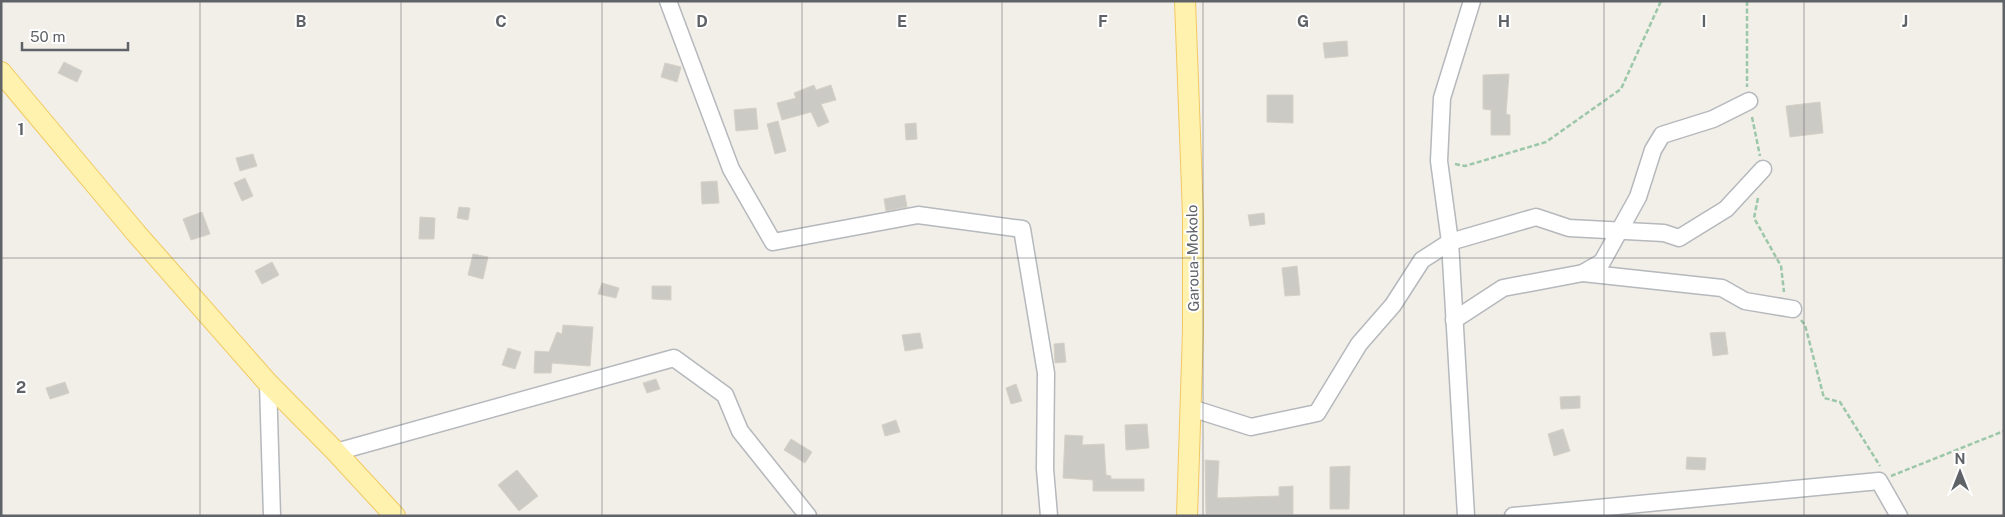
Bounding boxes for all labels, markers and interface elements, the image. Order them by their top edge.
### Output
text: B [296,12,307,31]
text: C [495,12,507,31]
text: D [696,12,708,31]
text: E [897,12,907,31]
text: F [1098,12,1108,31]
text: G [1297,12,1309,31]
text: H [1498,12,1510,31]
text: I [1702,12,1706,31]
text: J [1902,12,1908,31]
scale bar [22,20,129,52]
text: 50 m [30,28,65,45]
text: 1 [18,120,24,139]
street label: Garoua-Mokolo [1183,204,1202,312]
text: 2 [16,378,26,397]
north arrow [1935,447,1985,497]
text: N [1955,451,1965,467]

